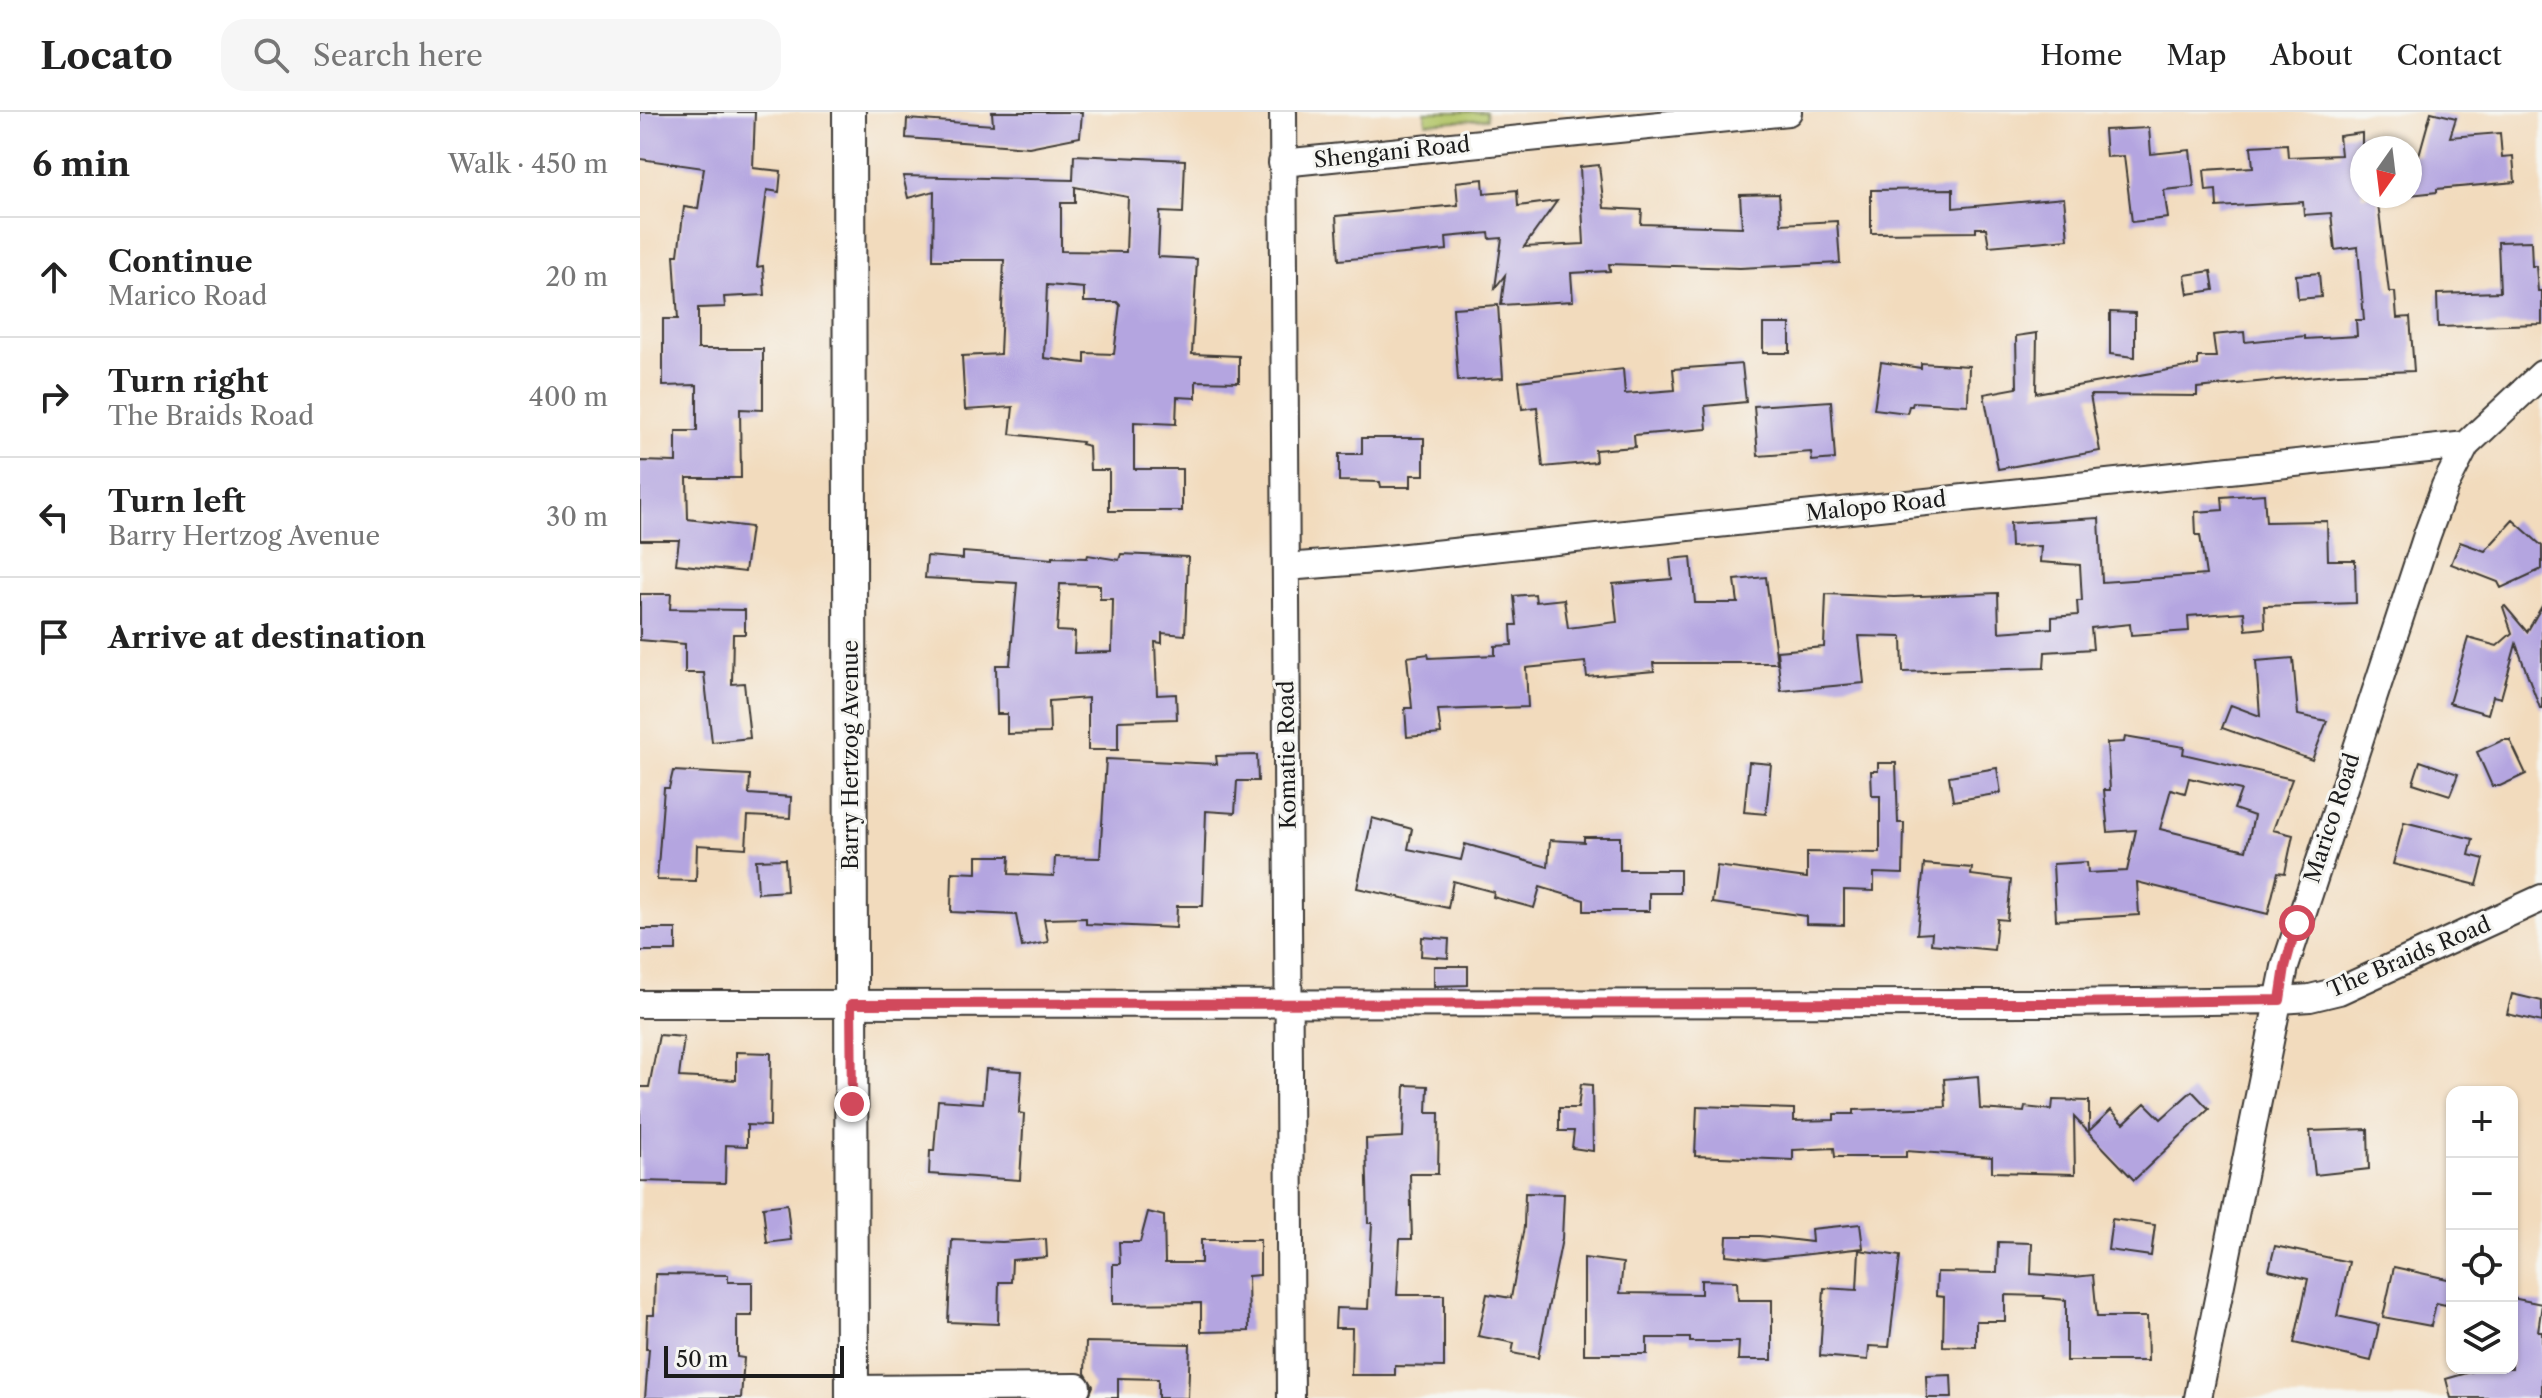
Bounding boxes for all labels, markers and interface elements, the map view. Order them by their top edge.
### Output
search box [221,19,781,91]
text: Locato [40,32,173,79]
icon: search [249,33,293,77]
text: Search here [313,37,483,74]
text: Home [2040,38,2122,72]
text: Map [2166,38,2226,72]
text: About [2270,38,2352,72]
text: Contact [2396,38,2502,72]
street label: Shengani Road [1313,130,1471,174]
north arrow [2350,136,2422,208]
text: 6 min [32,143,130,185]
text: Walk · 450 m [448,148,608,180]
text: Continue [108,243,253,280]
icon: ahead [32,255,76,299]
text: 20 m [545,261,608,293]
text: Marico Road [108,280,267,312]
text: Turn right [108,363,268,400]
icon: right [32,375,76,419]
text: 400 m [529,381,608,413]
text: The Braids Road [108,400,314,432]
text: Turn left [108,483,245,520]
street label: Malopo Road [1804,485,1948,527]
icon: left [32,495,76,539]
text: 30 m [546,501,608,533]
text: Barry Hertzog Avenue [108,520,380,552]
icon: arrive [32,615,76,659]
text: Arrive at destination [108,619,426,656]
street label: Barry Hertzog Avenue [837,640,864,870]
street label: Komatie Road [1272,680,1302,830]
street label: Marico Road [2298,750,2366,886]
route start [2279,905,2315,941]
street label: The Braids Road [2323,910,2495,1004]
route end [834,1086,870,1122]
map controls [2446,1086,2518,1374]
button: + [2446,1086,2518,1158]
button: − [2446,1158,2518,1230]
button: locate [2446,1230,2518,1302]
button: layers [2446,1302,2518,1374]
scale bar [664,1342,844,1378]
text: 50 m [676,1346,728,1373]

